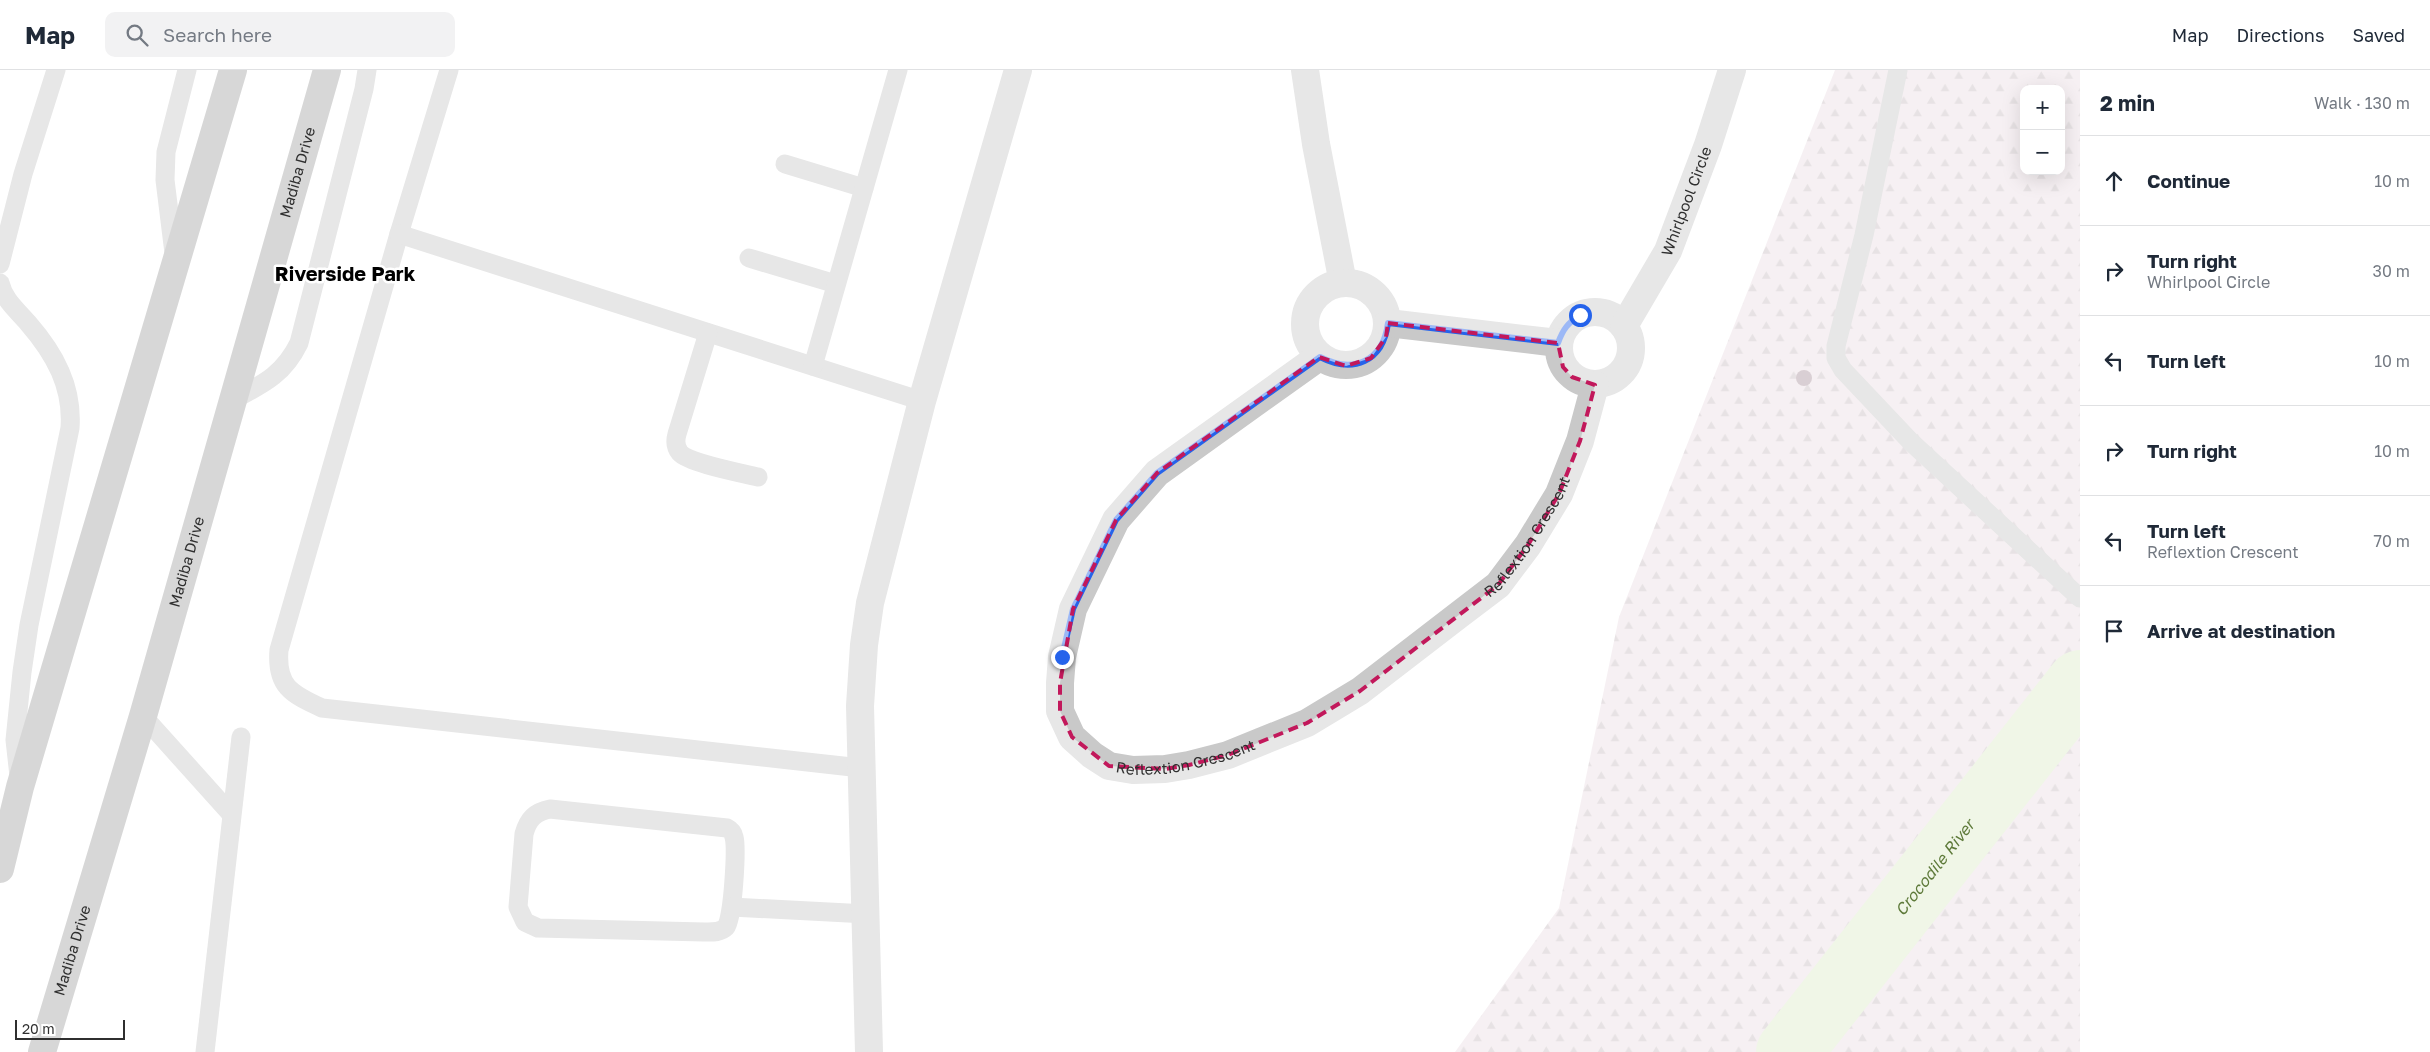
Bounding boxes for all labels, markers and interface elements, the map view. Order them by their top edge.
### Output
search box [105,12,455,57]
text: Map [25,20,75,49]
icon: search [123,21,151,49]
text: Search here [163,23,272,46]
text: Map [2172,24,2208,46]
text: Directions [2236,24,2324,46]
text: Saved [2352,24,2405,46]
map controls [2020,85,2065,175]
button: + [2020,85,2065,130]
text: 2 min [2100,90,2155,116]
text: Walk · 130 m [2314,93,2410,113]
street label: Madiba Drive [275,125,318,220]
button: − [2020,130,2065,175]
street label: Whirlpool Circle [1657,143,1715,258]
icon: ahead [2100,167,2128,195]
text: Continue [2147,169,2230,192]
text: 10 m [2374,171,2410,191]
text: Turn right [2147,249,2237,272]
icon: right [2100,257,2128,285]
district label: Riverside Park [275,261,416,285]
text: 30 m [2373,261,2410,281]
text: Whirlpool Circle [2147,272,2270,292]
route start [1569,304,1592,327]
icon: left [2100,347,2128,375]
text: Turn left [2147,349,2226,372]
text: 10 m [2374,351,2410,371]
icon: right [2100,437,2128,465]
text: Turn right [2147,439,2237,462]
text: 10 m [2374,441,2410,461]
street label: Reflextion Crescent [1480,474,1573,600]
street label: Madiba Drive [164,514,207,609]
text: Turn left [2147,519,2226,542]
icon: left [2100,527,2128,555]
text: 70 m [2373,531,2410,551]
text: Reflextion Crescent [2147,542,2299,562]
icon: arrive [2100,617,2128,645]
text: Arrive at destination [2147,619,2335,642]
route end [1051,646,1074,669]
street label: Reflextion Crescent [1115,735,1258,778]
water label: Crocodile River [1891,813,1980,919]
street label: Madiba Drive [49,903,94,997]
scale bar [15,1017,125,1040]
text: 20 m [22,1020,55,1037]

